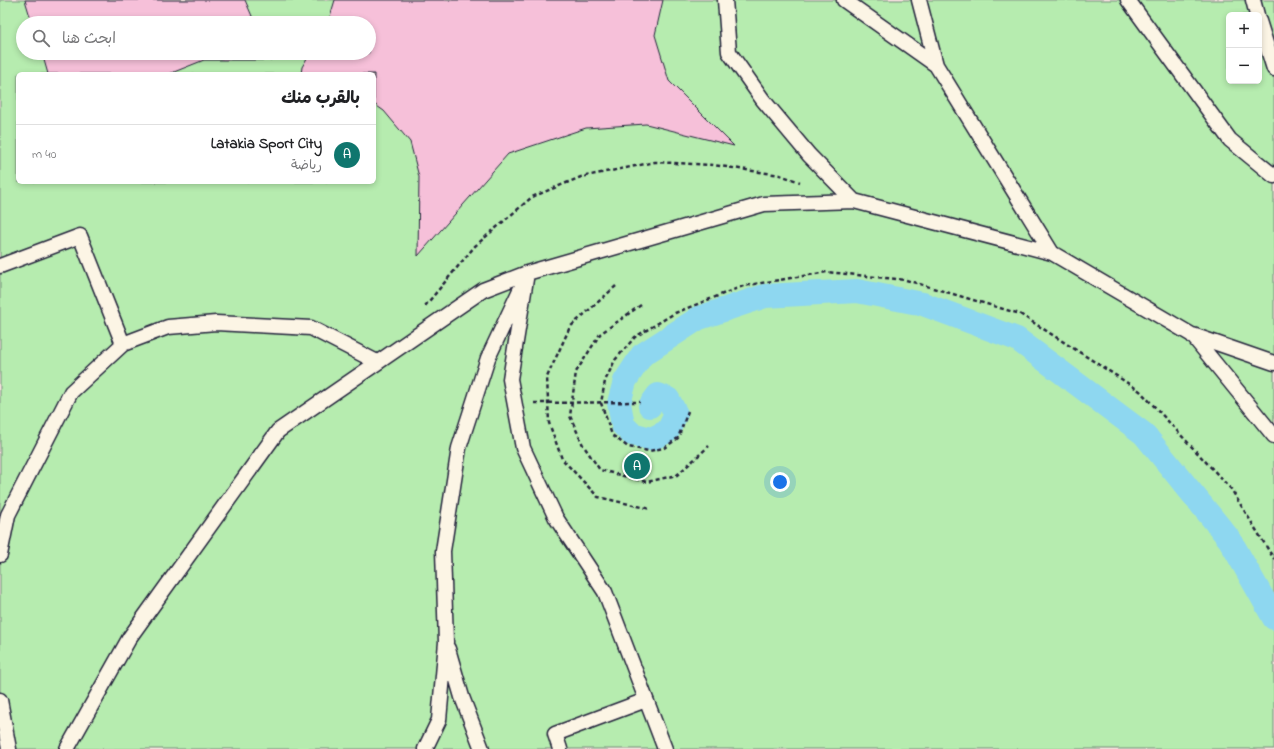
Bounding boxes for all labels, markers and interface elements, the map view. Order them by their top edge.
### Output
map controls [1226,12,1262,84]
button: + [1226,12,1262,48]
search box [16,16,376,60]
icon: search [30,27,52,49]
text: ابحث هنا [62,28,116,50]
button: − [1226,48,1262,84]
text: بالقرب منك [281,86,360,111]
text: Latakia Sport City [211,133,322,155]
text: 40 m [32,145,56,164]
text: A [343,145,351,164]
text: رياضة [291,156,322,175]
pin: A [624,451,650,481]
your location [770,472,790,492]

